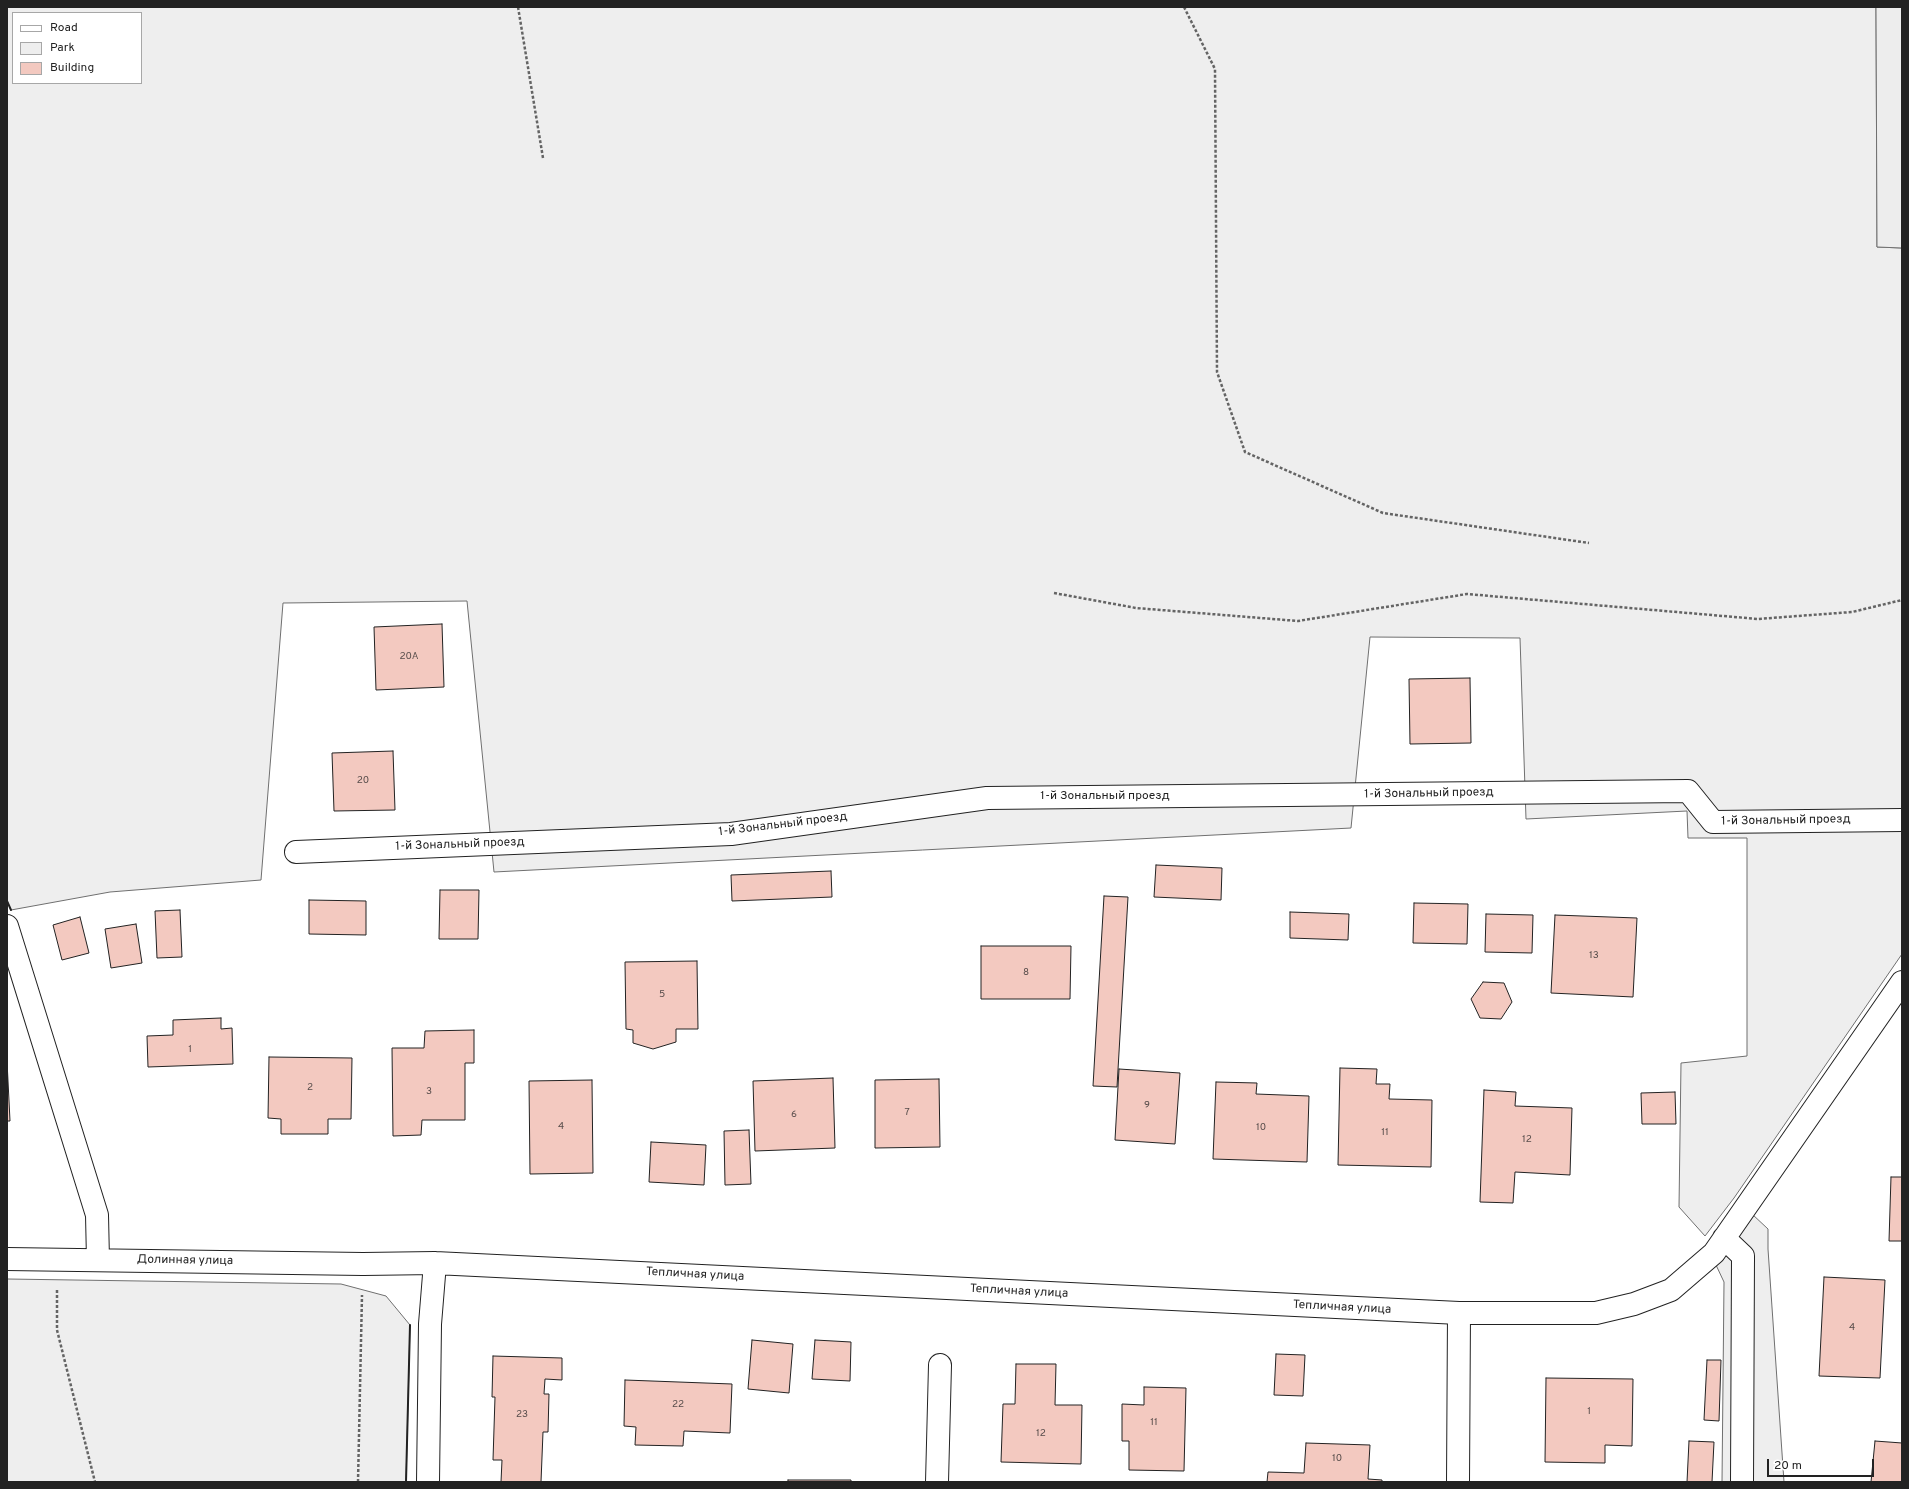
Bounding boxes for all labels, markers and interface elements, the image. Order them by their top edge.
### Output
legend [12,12,142,84]
text: Road [50,20,78,36]
text: Park [50,40,75,56]
text: Building [50,60,94,76]
house number: 20А [399,651,419,663]
house number: 20 [357,775,369,787]
street label: 1-й Зональный проезд [1364,786,1494,802]
street label: 1-й Зональный проезд [1040,790,1170,804]
street label: 1-й Зональный проезд [718,810,848,840]
street label: 1-й Зональный проезд [1721,813,1851,829]
street label: 1-й Зональный проезд [395,836,525,854]
house number: 13 [1589,950,1599,962]
house number: 8 [1023,967,1029,979]
house number: 5 [659,989,665,1001]
house number: 1 [188,1044,192,1056]
house number: 2 [307,1082,313,1094]
house number: 3 [426,1086,432,1098]
house number: 9 [1144,1100,1150,1112]
house number: 7 [904,1107,910,1119]
house number: 6 [791,1109,797,1121]
house number: 4 [558,1121,564,1133]
house number: 10 [1256,1122,1266,1134]
house number: 11 [1381,1127,1389,1139]
house number: 12 [1522,1134,1532,1146]
street label: Долинная улица [137,1253,233,1269]
street label: Тепличная улица [645,1265,745,1285]
street label: Тепличная улица [969,1282,1069,1302]
street label: Тепличная улица [1292,1298,1392,1318]
house number: 4 [1849,1322,1855,1334]
house number: 22 [672,1399,684,1411]
house number: 1 [1587,1406,1591,1418]
house number: 23 [516,1409,528,1421]
house number: 11 [1150,1417,1158,1429]
house number: 12 [1036,1428,1046,1440]
scale bar [1769,1451,1876,1477]
house number: 10 [1332,1453,1342,1465]
text: 20 m [1774,1458,1802,1474]

